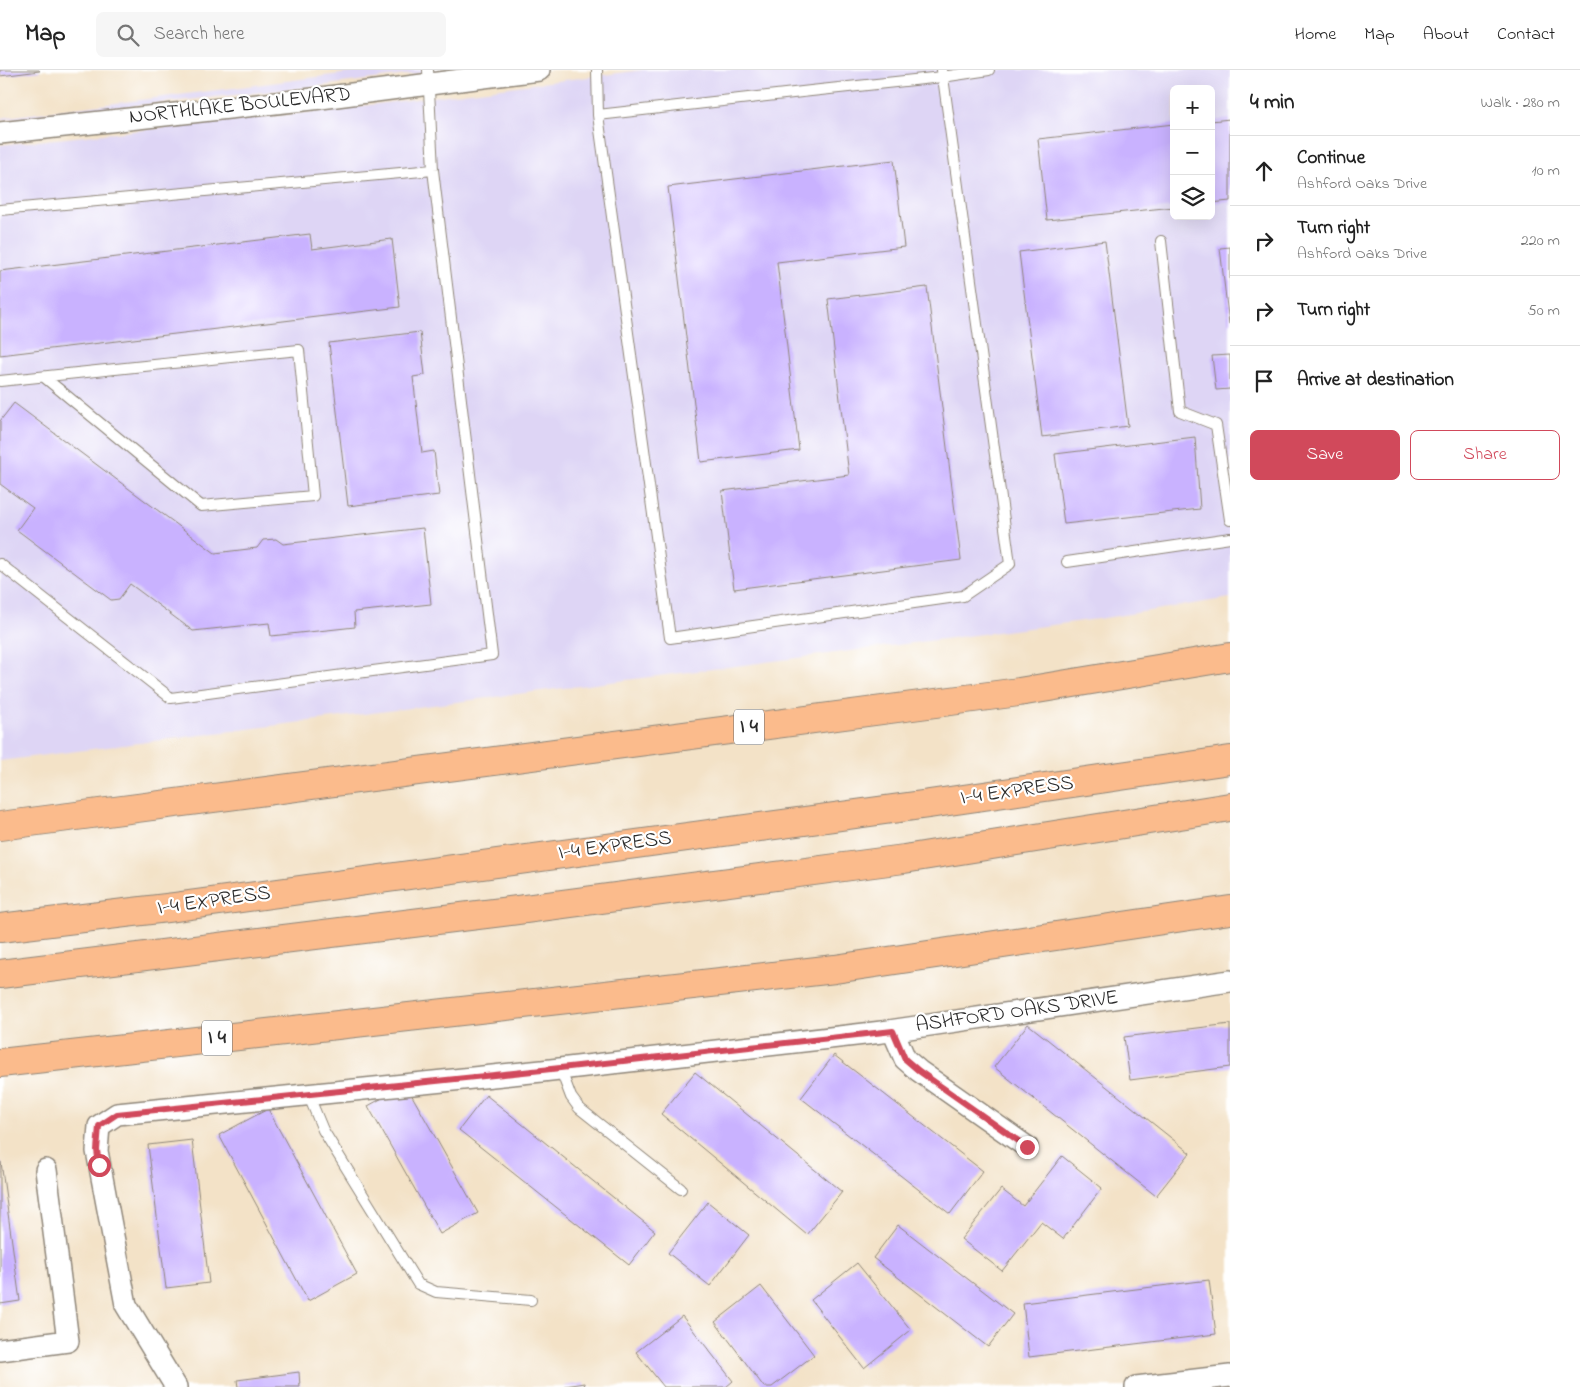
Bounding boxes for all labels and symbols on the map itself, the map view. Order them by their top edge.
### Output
street label: NORTHLAKE BOULEVARD [128,79,352,133]
road number: I 4 [734,710,764,744]
street label: I-4 EXPRESS [959,768,1075,814]
street label: I-4 EXPRESS [557,823,673,869]
street label: I-4 EXPRESS [156,878,272,924]
street label: ASHFORD OAKS DRIVE [914,983,1120,1041]
road number: I 4 [202,1020,232,1056]
route end [1016,1136,1039,1159]
route start [88,1154,111,1177]

